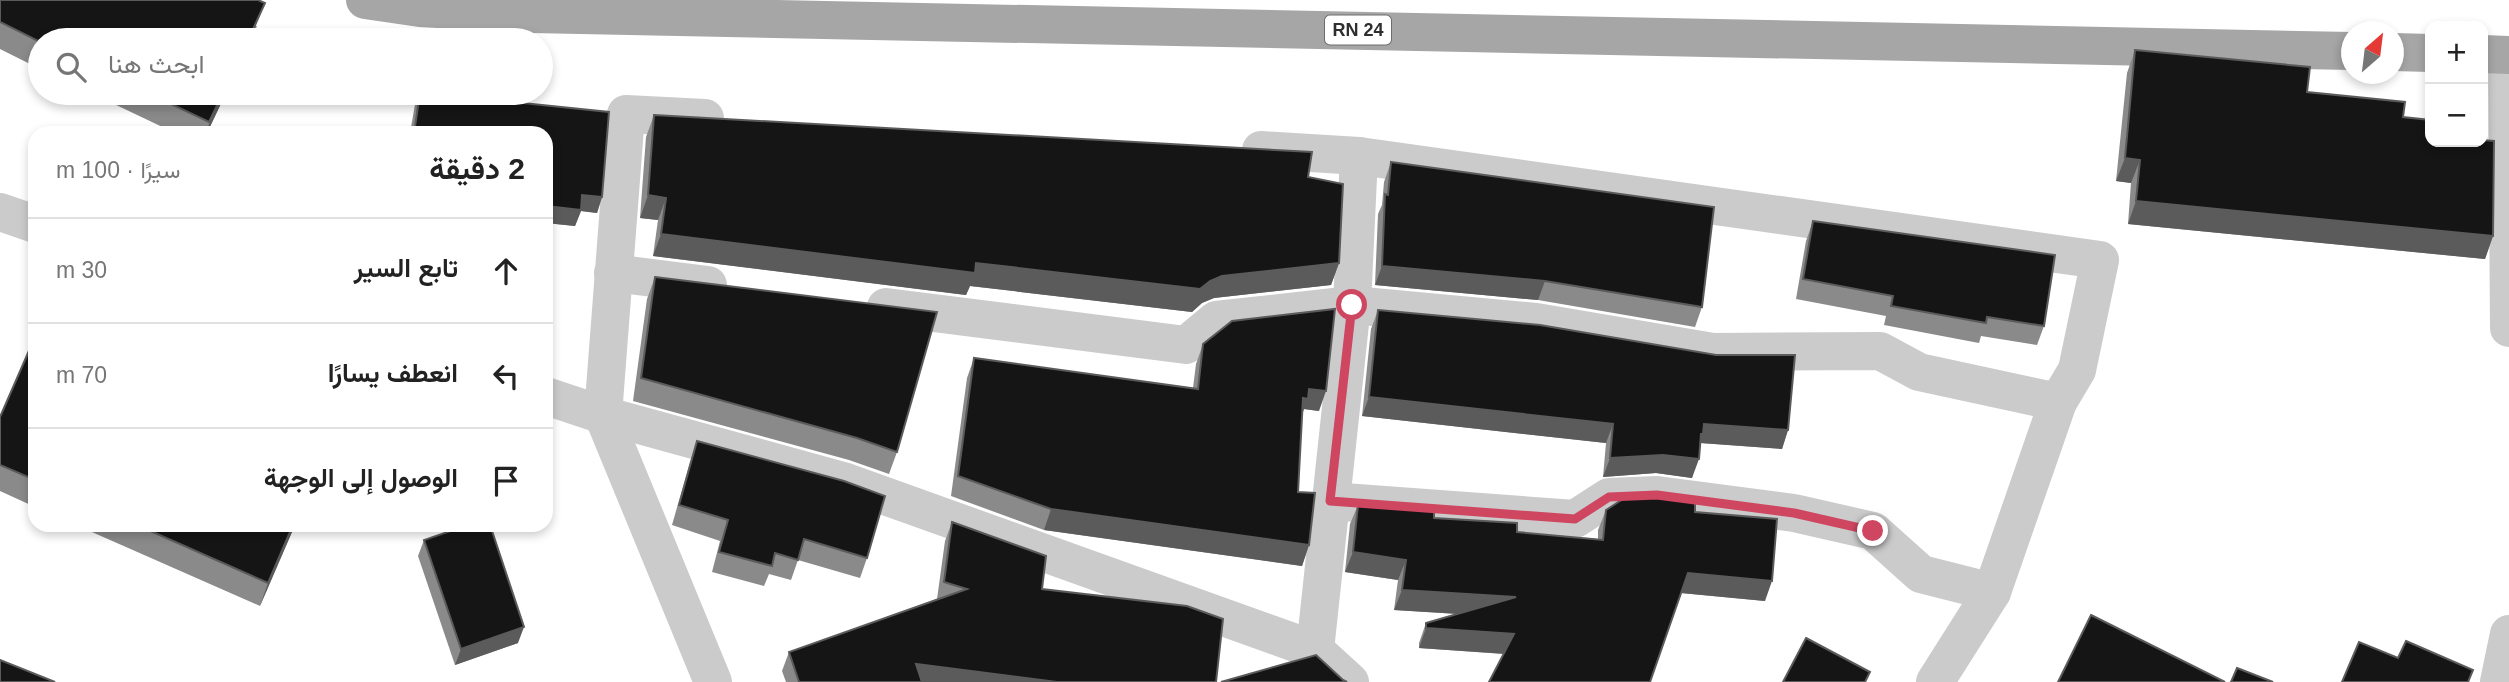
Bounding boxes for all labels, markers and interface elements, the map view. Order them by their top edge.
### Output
road number: RN 24 [1325,15,1391,44]
north arrow [2341,21,2404,84]
map controls [2425,21,2488,147]
button: + [2425,21,2488,84]
search box [28,28,553,105]
icon: search [52,48,90,86]
text: ابحث هنا [108,49,204,79]
button: − [2425,84,2488,147]
text: 2 دقيقة [429,152,525,185]
text: سيرًا · 100 m [56,157,180,183]
icon: ahead [487,252,525,290]
text: تابع السير [354,253,458,283]
text: 30 m [56,257,107,283]
route start [1336,289,1367,320]
icon: left [487,357,525,395]
text: انعطف يسارًا [328,358,458,388]
text: 70 m [56,362,107,388]
icon: arrive [487,462,525,500]
text: الوصول إلى الوجهة [264,463,458,493]
route end [1857,515,1888,546]

